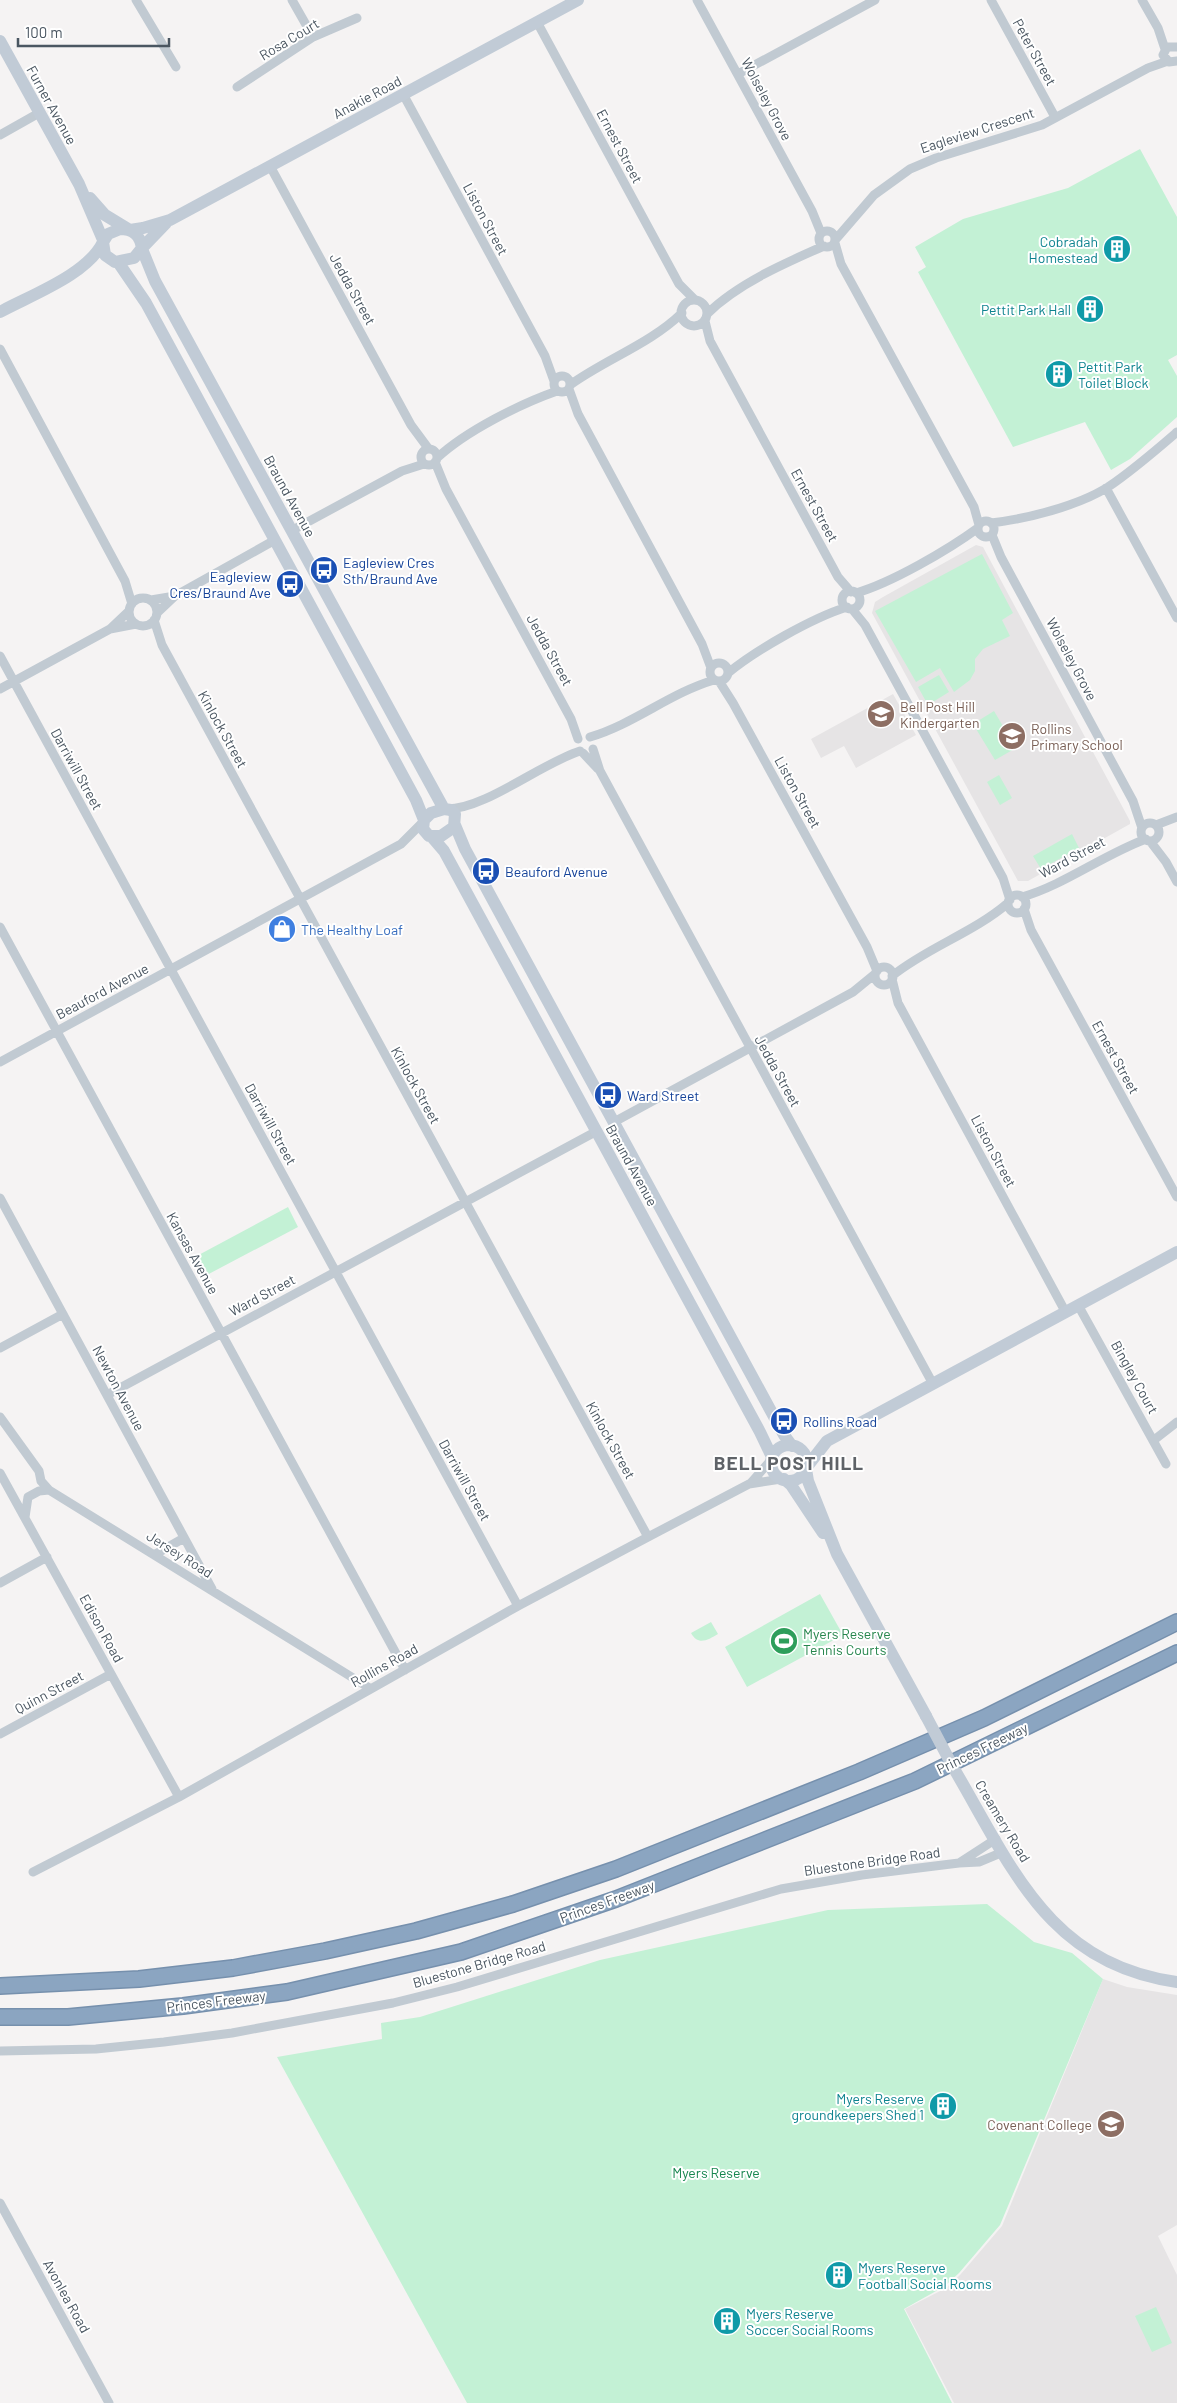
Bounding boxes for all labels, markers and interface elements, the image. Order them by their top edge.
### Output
street label: Rosa Court [256,14,322,64]
scale bar [18,15,169,47]
street label: Peter Street [1010,16,1060,88]
text: 100 m [25,23,63,41]
street label: Wolseley Grove [738,55,796,143]
street label: Furner Avenue [23,63,81,147]
street label: Anakie Road [330,72,404,122]
street label: Eagleview Crescent [918,104,1036,156]
street label: Ernest Street [593,106,647,186]
street label: Liston Street [460,180,512,258]
place label: Cobradah Homestead [1029,233,1098,266]
building icon: Cobradah Homestead [1102,234,1132,264]
street label: Jedda Street [326,250,380,328]
building icon: Pettit Park Hall [1075,294,1105,324]
place label: Pettit Park Hall [981,301,1071,318]
place label: Pettit Park Toilet Block [1078,358,1149,391]
building icon: Pettit Park Toilet Block [1044,359,1074,389]
street label: Braund Avenue [261,452,319,540]
street label: Ernest Street [788,465,842,545]
place label: Eagleview Cres Sth/Braund Ave [343,554,438,587]
bus stop icon: Eagleview Cres Sth/Braund Ave [309,555,339,585]
place label: Eagleview Cres/Braund Ave [169,568,271,601]
bus stop icon: Eagleview Cres/Braund Ave [275,569,305,599]
street label: Jedda Street [523,611,577,689]
street label: Wolseley Grove [1043,615,1101,703]
street label: Kinlock Street [195,687,251,771]
place label: Bell Post Hill Kindergarten [900,698,979,731]
school or university icon: Bell Post Hill Kindergarten [866,699,896,729]
place label: Rollins Primary School [1031,720,1123,753]
school or university icon: Rollins Primary School [997,721,1027,751]
street label: Darriwill Street [48,725,106,813]
street label: Liston Street [771,753,825,831]
street label: Ward Street [1036,832,1108,882]
bus stop icon: Beauford Avenue [471,856,501,886]
place label: Beauford Avenue [505,863,608,880]
shop icon: The Healthy Loaf [267,914,297,944]
place label: The Healthy Loaf [301,921,403,938]
street label: Beauford Avenue [53,959,151,1023]
street label: Ernest Street [1089,1017,1143,1097]
street label: Jedda Street [751,1032,805,1110]
street label: Kinlock Street [388,1043,444,1127]
street label: Darriwill Street [242,1080,300,1168]
bus stop icon: Ward Street [593,1080,623,1110]
place label: Ward Street [627,1087,699,1104]
street label: Liston Street [968,1112,1020,1190]
street label: Braund Avenue [603,1121,661,1209]
street label: Kansas Avenue [163,1209,223,1297]
street label: Ward Street [226,1270,298,1320]
street label: Bingley Court [1108,1337,1162,1417]
street label: Newton Avenue [89,1342,149,1434]
street label: Kinlock Street [583,1398,639,1482]
bus stop icon: Rollins Road [769,1406,799,1436]
place label: Rollins Road [803,1413,877,1430]
street label: Darriwill Street [436,1436,494,1524]
district label: BELL POST HILL [714,1451,864,1474]
street label: Jersey Road [144,1527,216,1581]
street label: Edison Road [76,1591,128,1665]
place label: Myers Reserve Tennis Courts [803,1625,891,1658]
sports icon: Myers Reserve Tennis Courts [769,1626,799,1656]
street label: Rollins Road [347,1640,421,1690]
street label: Quinn Street [12,1667,86,1717]
street label: Princes Freeway [934,1718,1031,1777]
street label: Creamery Road [972,1777,1034,1865]
street label: Bluestone Bridge Road [803,1843,941,1879]
street label: Princes Freeway [557,1876,657,1926]
street label: Bluestone Bridge Road [411,1937,547,1991]
street label: Princes Freeway [166,1986,267,2016]
place label: Myers Reserve groundkeepers Shed 1 [791,2090,924,2123]
building icon: Myers Reserve groundkeepers Shed 1 [928,2091,958,2121]
school or university icon: Covenant College [1096,2109,1126,2139]
place label: Covenant College [987,2116,1092,2133]
park label: Myers Reserve [672,2164,760,2181]
street label: Avonlea Road [40,2256,94,2336]
place label: Myers Reserve Football Social Rooms [858,2259,992,2292]
building icon: Myers Reserve Football Social Rooms [824,2260,854,2290]
place label: Myers Reserve Soccer Social Rooms [746,2305,874,2338]
building icon: Myers Reserve Soccer Social Rooms [712,2306,742,2336]

